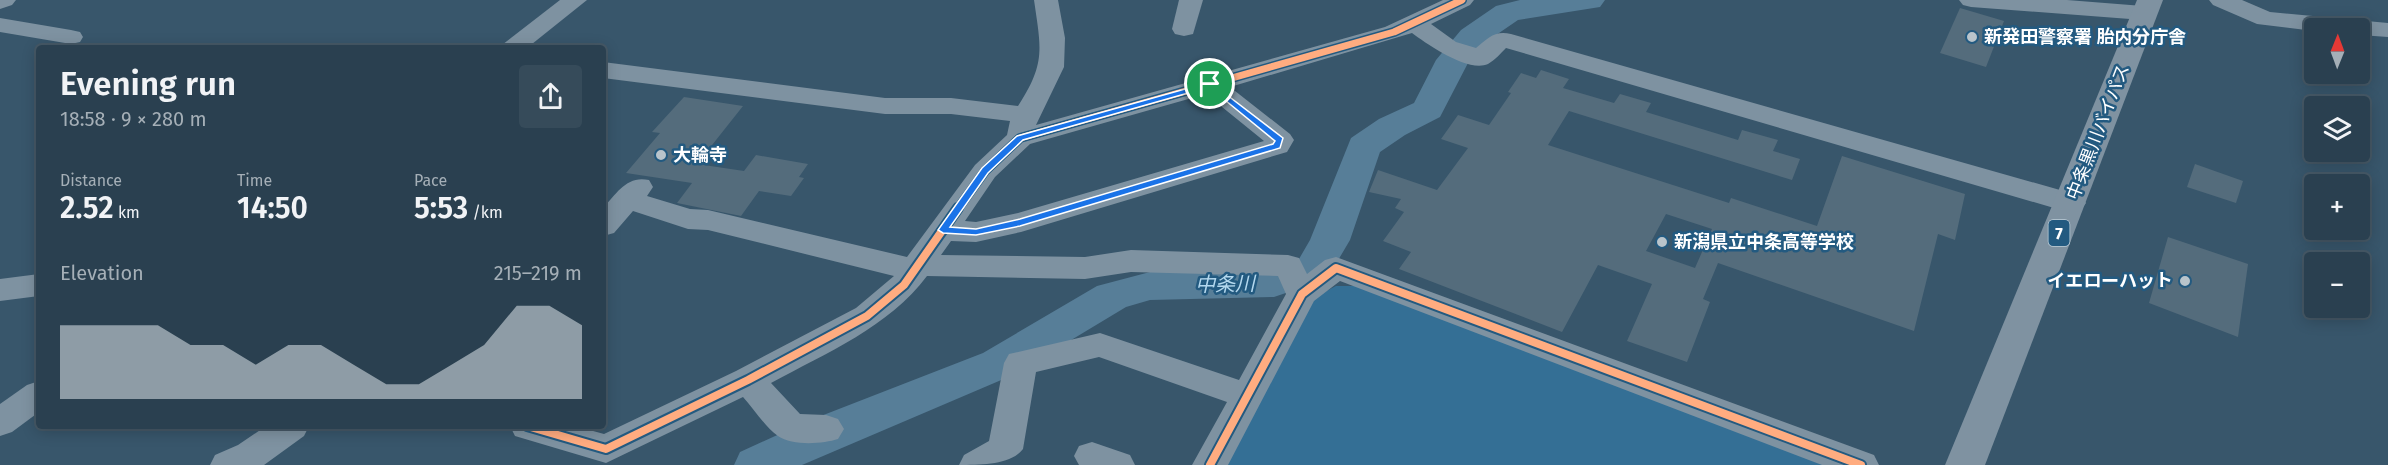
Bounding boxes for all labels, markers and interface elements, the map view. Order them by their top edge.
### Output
north arrow [2304,18,2370,84]
map controls [2304,18,2370,318]
place label: 新発田警察署 胎内分庁舎 [1984,26,2186,48]
marker: 新発田警察署 胎内分庁舎 [1965,30,1979,44]
pin [1184,58,1235,109]
street label: 中条黒川バイパス [2062,61,2134,203]
text: Evening run [60,64,236,104]
button: share [519,65,582,128]
icon: arrive [1193,67,1226,100]
button: layers [2304,96,2370,162]
text: 18:58 · 9 × 280 m [60,107,207,131]
place label: 大輪寺 [673,144,727,166]
marker: 大輪寺 [654,148,668,162]
text: Distance [60,171,122,190]
text: Time [237,171,272,190]
text: Pace [414,171,447,190]
button: + [2304,174,2370,240]
text: 2.52 [60,190,114,226]
text: 14:50 [237,190,308,226]
text: 5:53 [414,190,468,226]
text: km [114,203,140,222]
text: /km [468,203,503,222]
road number: 7 [2048,220,2070,246]
place label: 新潟県立中条高等学校 [1674,231,1854,253]
marker: 新潟県立中条高等学校 [1655,235,1669,249]
button: − [2304,252,2370,318]
text: Elevation [60,261,144,285]
text: 215–219 m [494,261,582,285]
place label: イエローハット [2048,270,2173,292]
water label: 中条川 [1195,271,1257,297]
marker: イエローハット [2178,274,2192,288]

